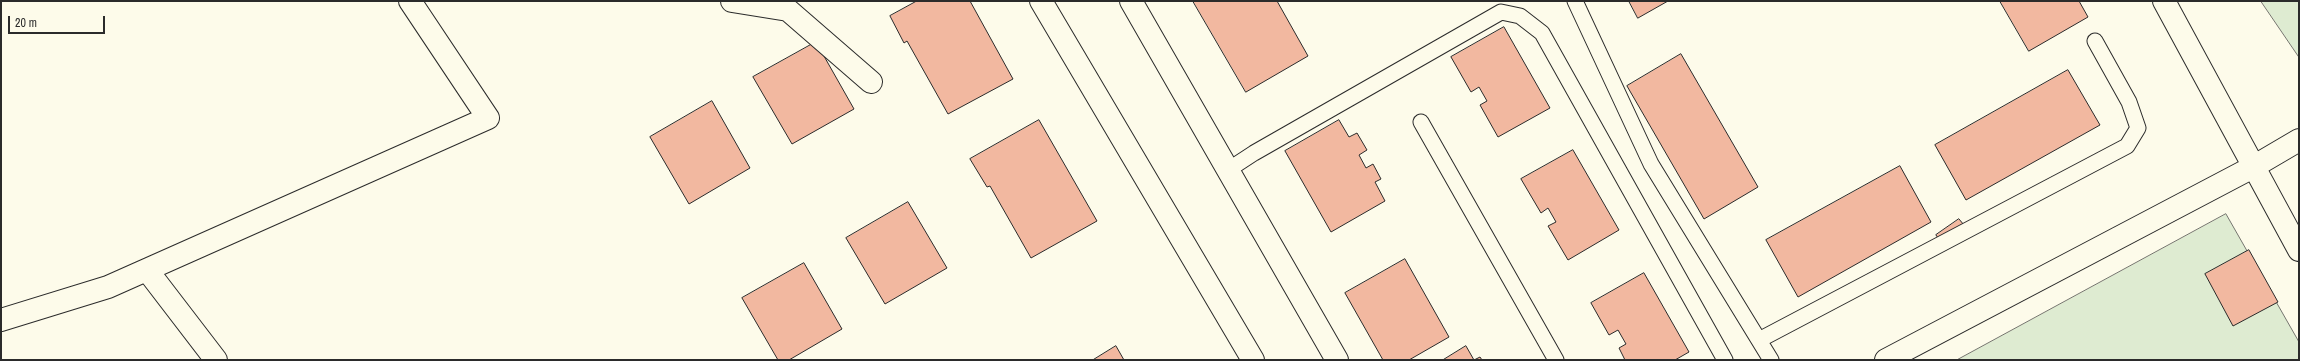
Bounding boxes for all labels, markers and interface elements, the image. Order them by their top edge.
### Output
scale bar [10,8,107,34]
text: 20 m [15,15,37,31]

